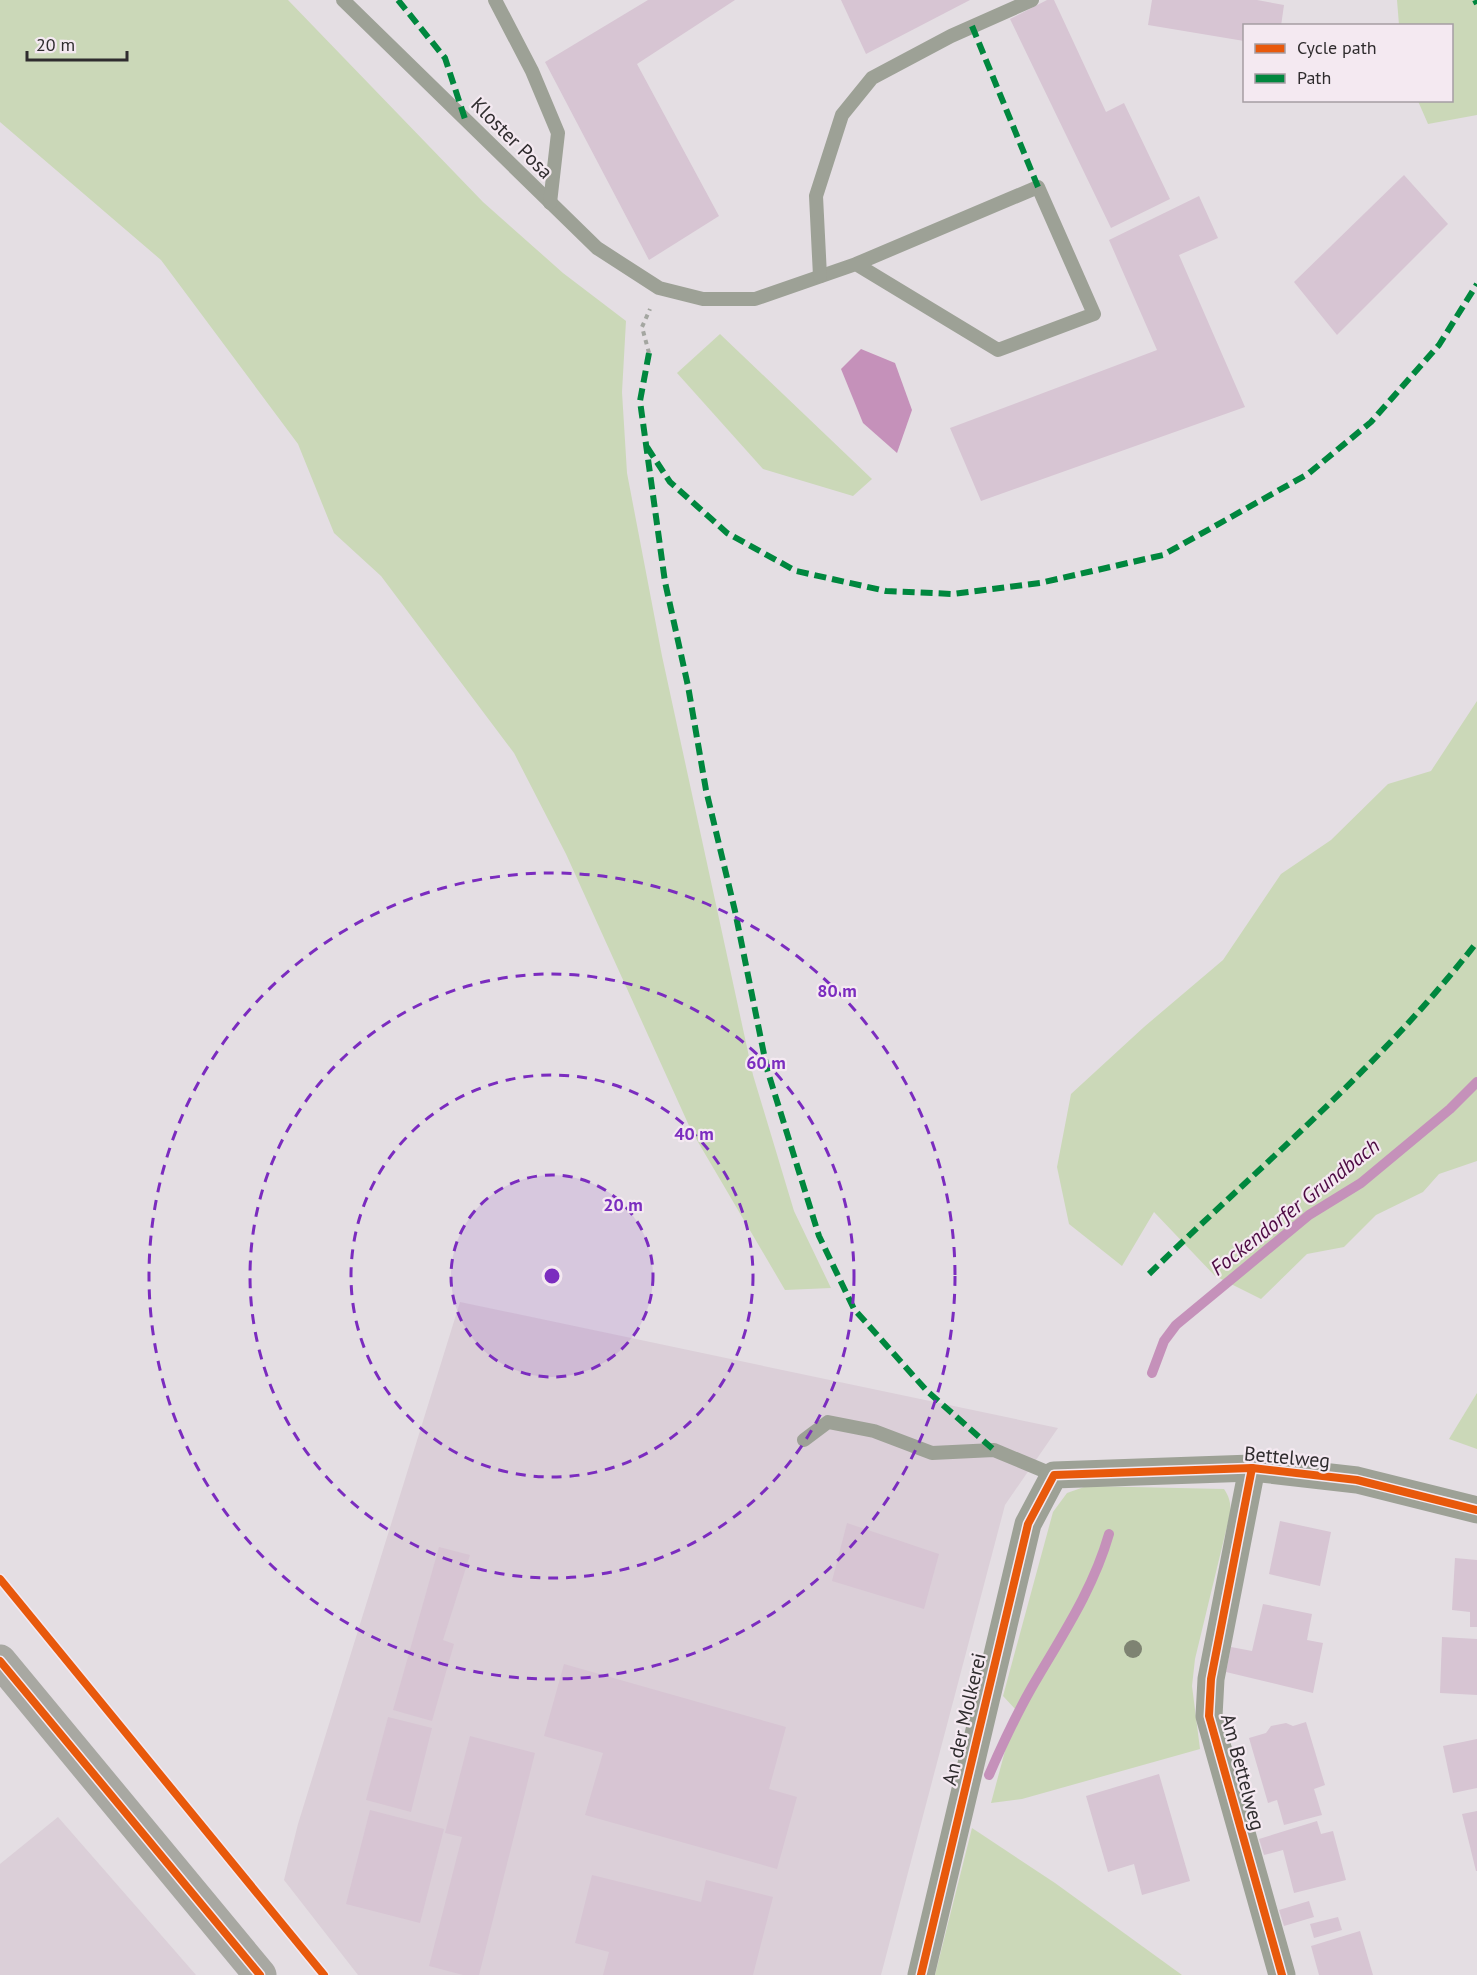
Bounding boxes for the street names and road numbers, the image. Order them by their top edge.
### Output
street label: Kloster Posa [465,91,559,185]
street label: Bettelweg [1243,1440,1331,1474]
street label: An der Molkerei [936,1650,992,1788]
street label: Am Bettelweg [1215,1711,1271,1833]

